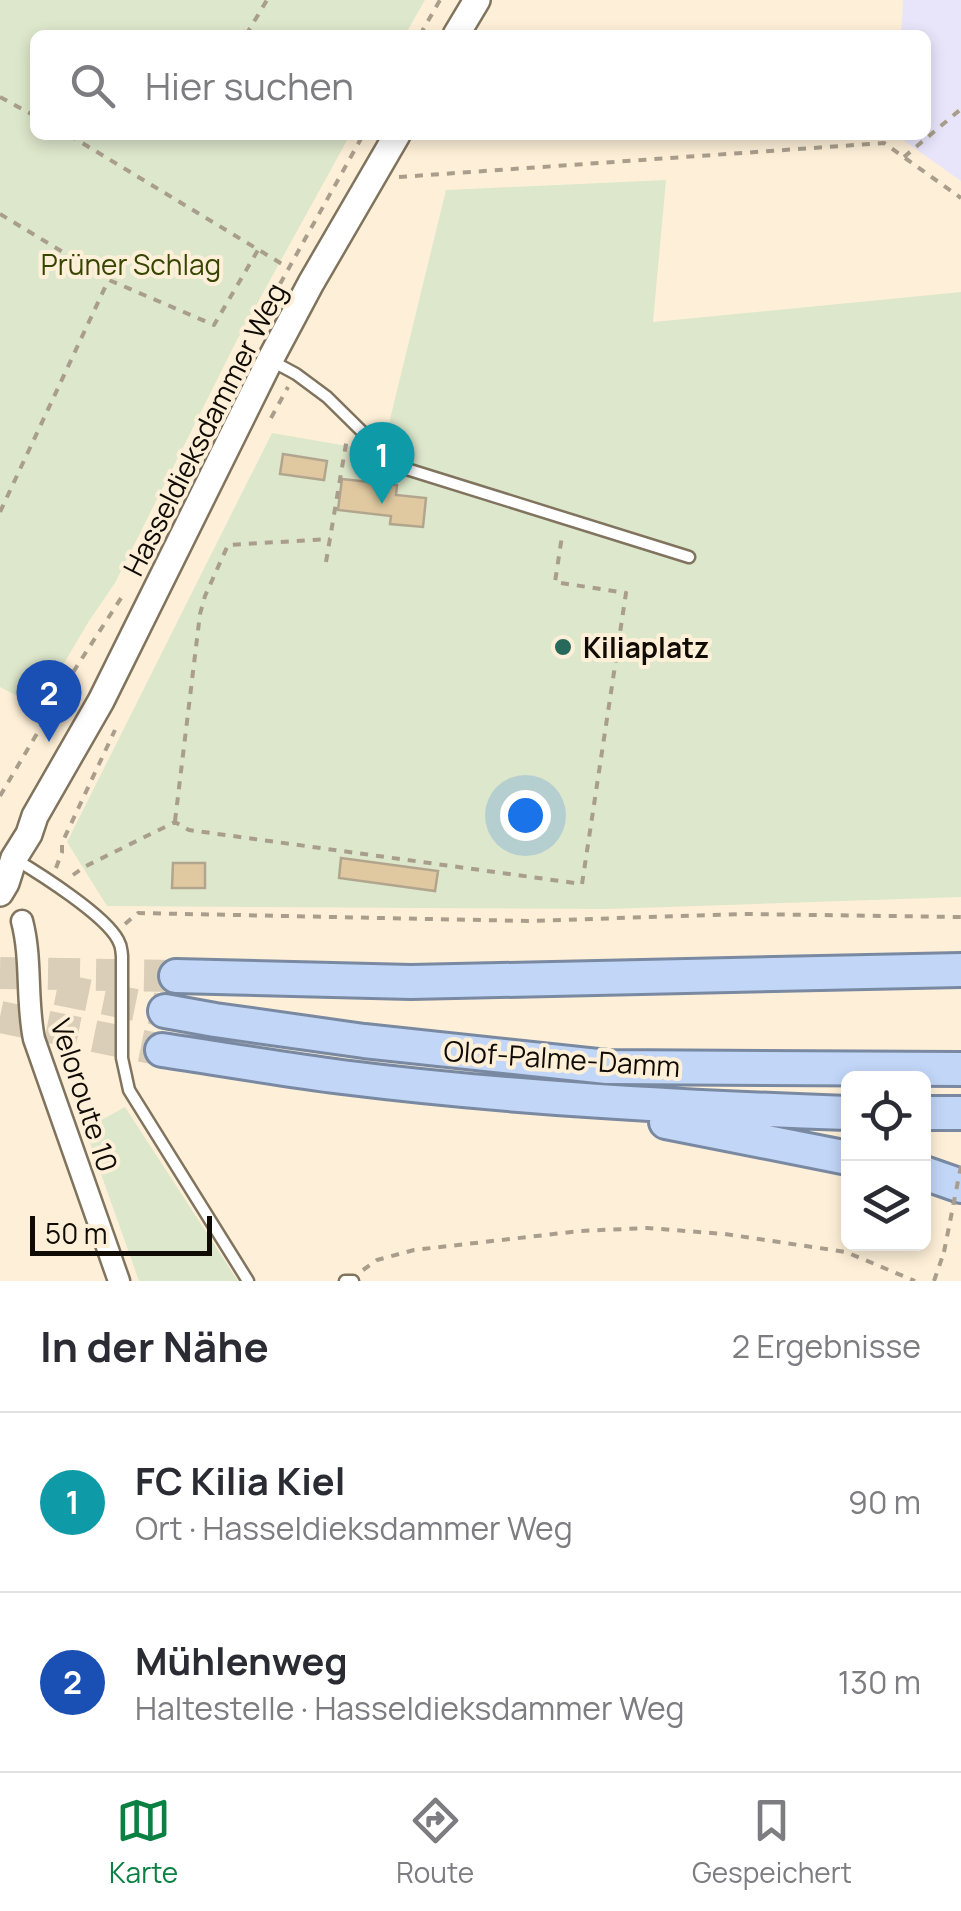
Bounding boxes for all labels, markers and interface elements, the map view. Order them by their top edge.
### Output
search box [30,30,931,140]
icon: search [65,58,120,113]
text: Hier suchen [145,59,354,111]
park label: Prüner Schlag [41,245,221,283]
street label: Hasseldieksdammer Weg [114,276,294,582]
pin: 1 [350,422,414,504]
place label: Kiliaplatz [583,628,709,666]
marker: Kiliaplatz [552,636,574,658]
pin: 2 [17,660,82,742]
your location [500,790,551,841]
street label: Veloroute 10 [42,1014,128,1176]
street label: Olof-Palme-Damm [442,1031,682,1085]
map controls [841,1071,931,1251]
button: locate [841,1071,931,1161]
button: layers [841,1161,931,1251]
scale bar [30,1211,212,1256]
text: 50 m [45,1214,108,1252]
text: In der Nähe [40,1317,269,1375]
text: 2 Ergebnisse [732,1324,921,1368]
text: FC Kilia Kiel [135,1454,345,1506]
text: 1 [65,1480,80,1524]
text: 90 m [848,1480,921,1524]
text: Ort · Hasseldieksdammer Weg [135,1506,573,1550]
text: Mühlenweg [135,1634,348,1686]
text: 2 [63,1660,82,1704]
text: 130 m [838,1660,921,1704]
text: Haltestelle · Hasseldieksdammer Weg [135,1686,685,1730]
tab: Karte [109,1793,178,1891]
tab: Route [396,1793,474,1891]
tab: Gespeichert [692,1793,852,1891]

